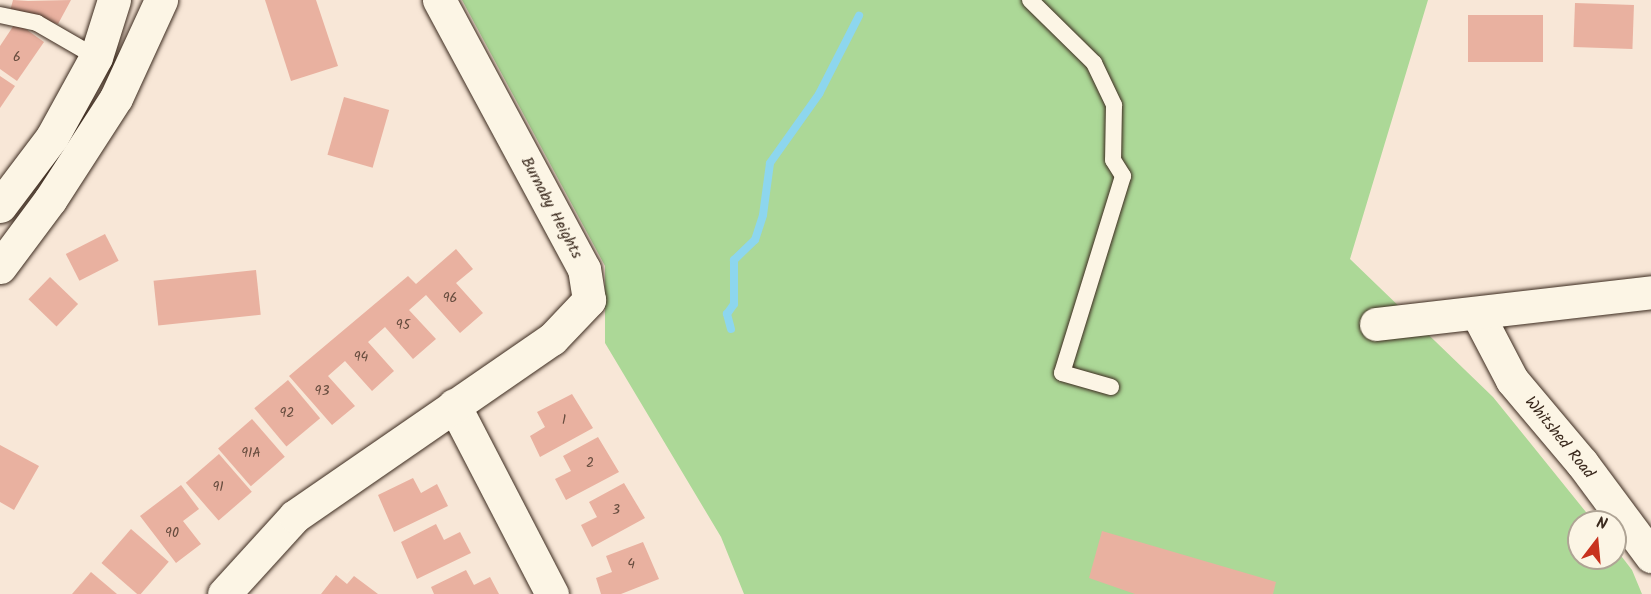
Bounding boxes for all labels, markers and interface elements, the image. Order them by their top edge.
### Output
house number: 6 [13,49,21,65]
street label: Burnaby Heights [516,154,586,262]
house number: 96 [443,290,457,306]
house number: 95 [396,317,410,333]
house number: 94 [354,349,368,365]
house number: 93 [315,383,329,399]
street label: Whitshed Road [1520,393,1598,483]
house number: 92 [280,405,294,421]
house number: 1 [562,412,566,428]
house number: 91A [241,445,261,461]
house number: 2 [586,455,594,471]
house number: 91 [212,479,224,495]
house number: 3 [612,502,620,518]
north arrow [1567,510,1627,570]
text: N [1593,511,1610,538]
house number: 90 [165,525,179,541]
house number: 4 [627,556,635,572]

